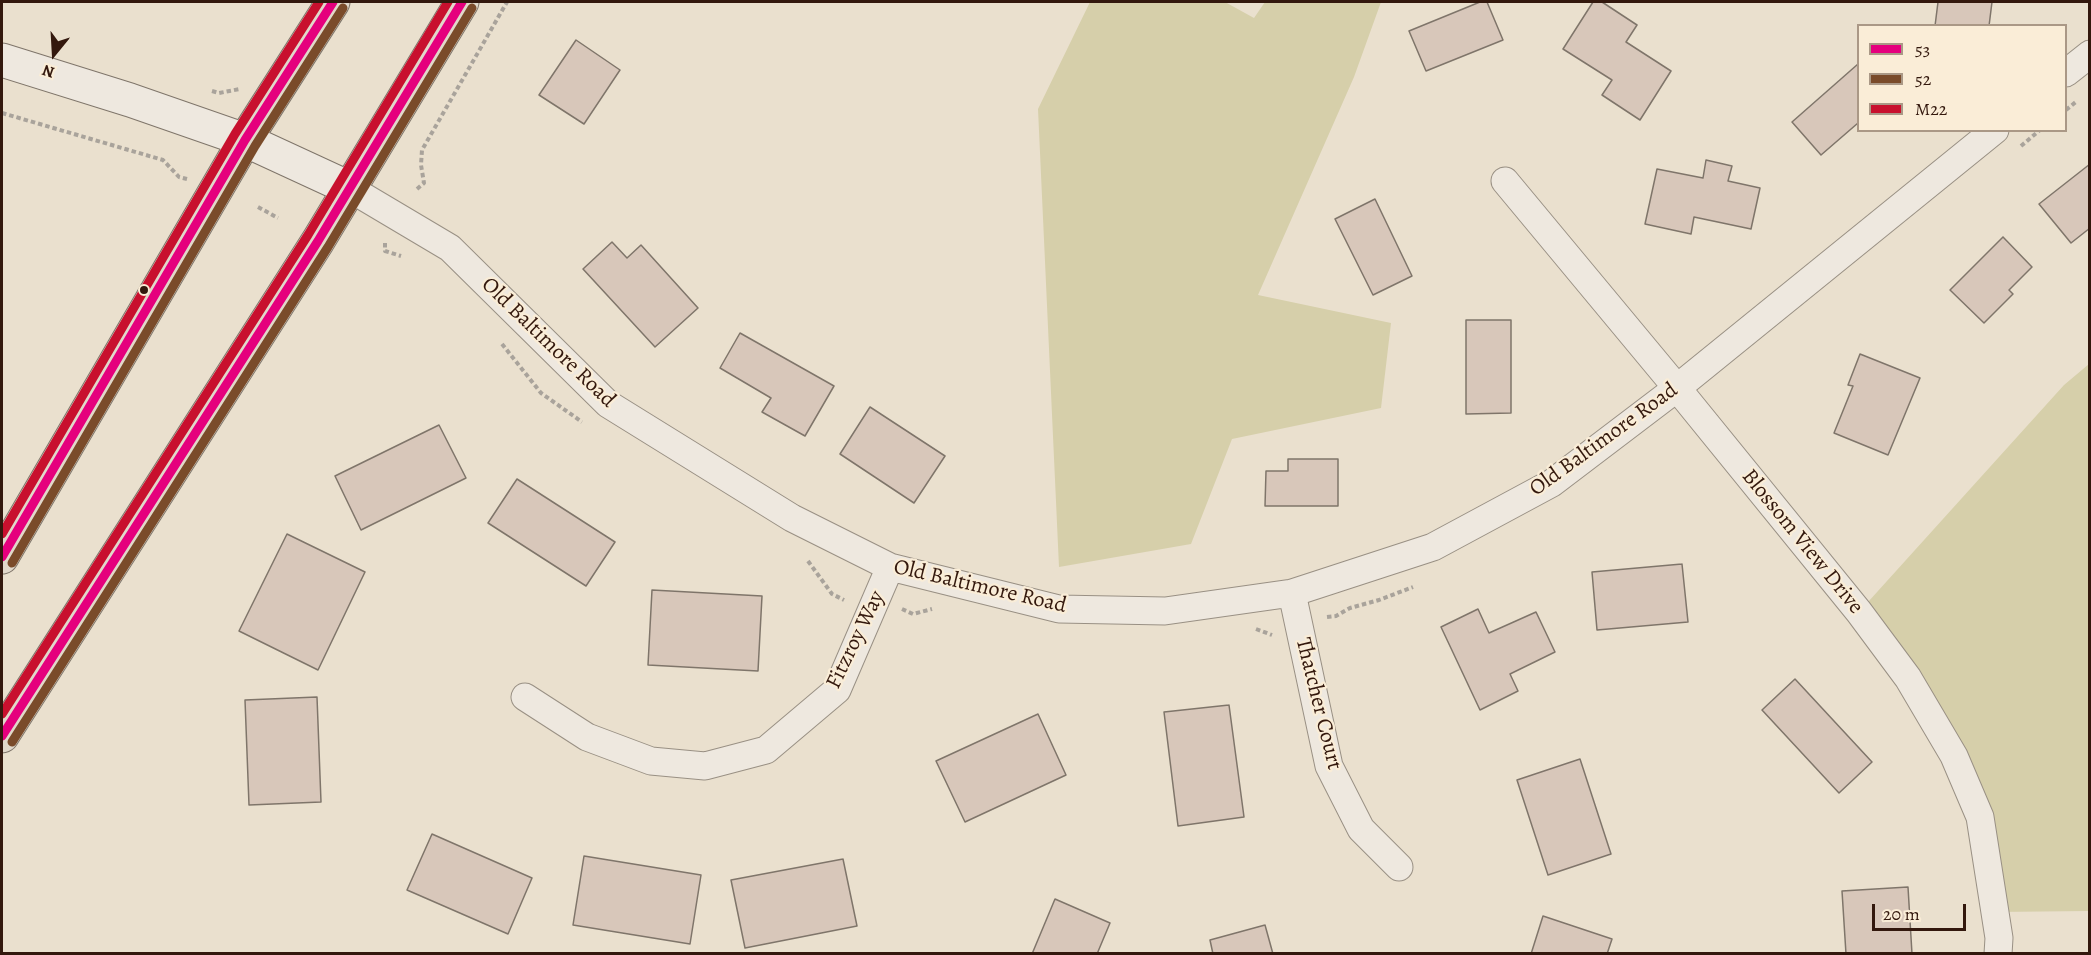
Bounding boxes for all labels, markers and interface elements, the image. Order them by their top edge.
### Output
north arrow [24,24,84,84]
legend [1857,24,2067,132]
text: 53 [1915,37,1930,61]
text: N [39,59,57,83]
text: 52 [1915,67,1931,91]
text: M22 [1915,97,1947,121]
street label: Old Baltimore Road [475,272,621,414]
unlabelled marker [138,284,150,296]
street label: Old Baltimore Road [1525,377,1683,503]
street label: Blossom View Drive [1736,464,1868,620]
street label: Old Baltimore Road [891,554,1069,620]
street label: Fitzroy Way [821,587,891,693]
street label: Thatcher Court [1289,635,1347,773]
scale bar [1875,892,1970,930]
text: 20 m [1883,902,1920,926]

